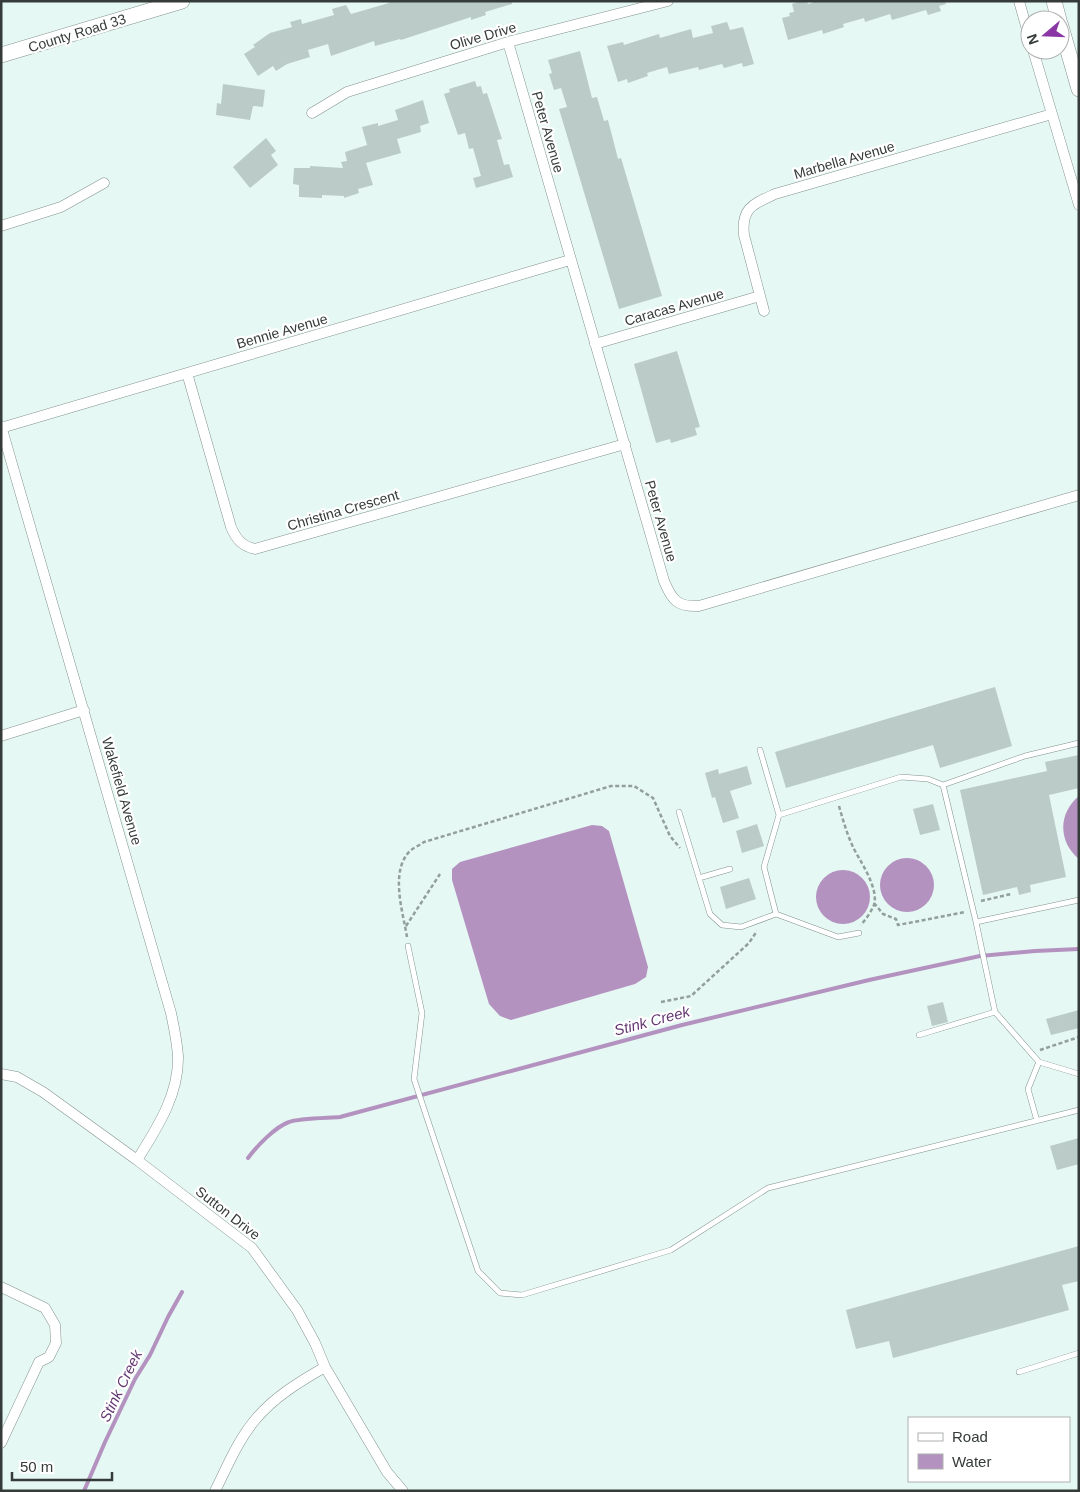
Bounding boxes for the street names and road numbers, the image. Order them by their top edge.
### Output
street label: County Road 33 [26,10,128,55]
street label: Olive Drive [448,19,518,53]
street label: Peter Avenue [529,90,567,175]
street label: Marbella Avenue [792,138,896,182]
street label: Caracas Avenue [623,285,726,329]
street label: Bennie Avenue [235,310,330,352]
street label: Peter Avenue [642,479,680,564]
street label: Christina Crescent [285,486,401,534]
street label: Wakefield Avenue [99,735,145,847]
street label: Sutton Drive [193,1183,263,1243]

